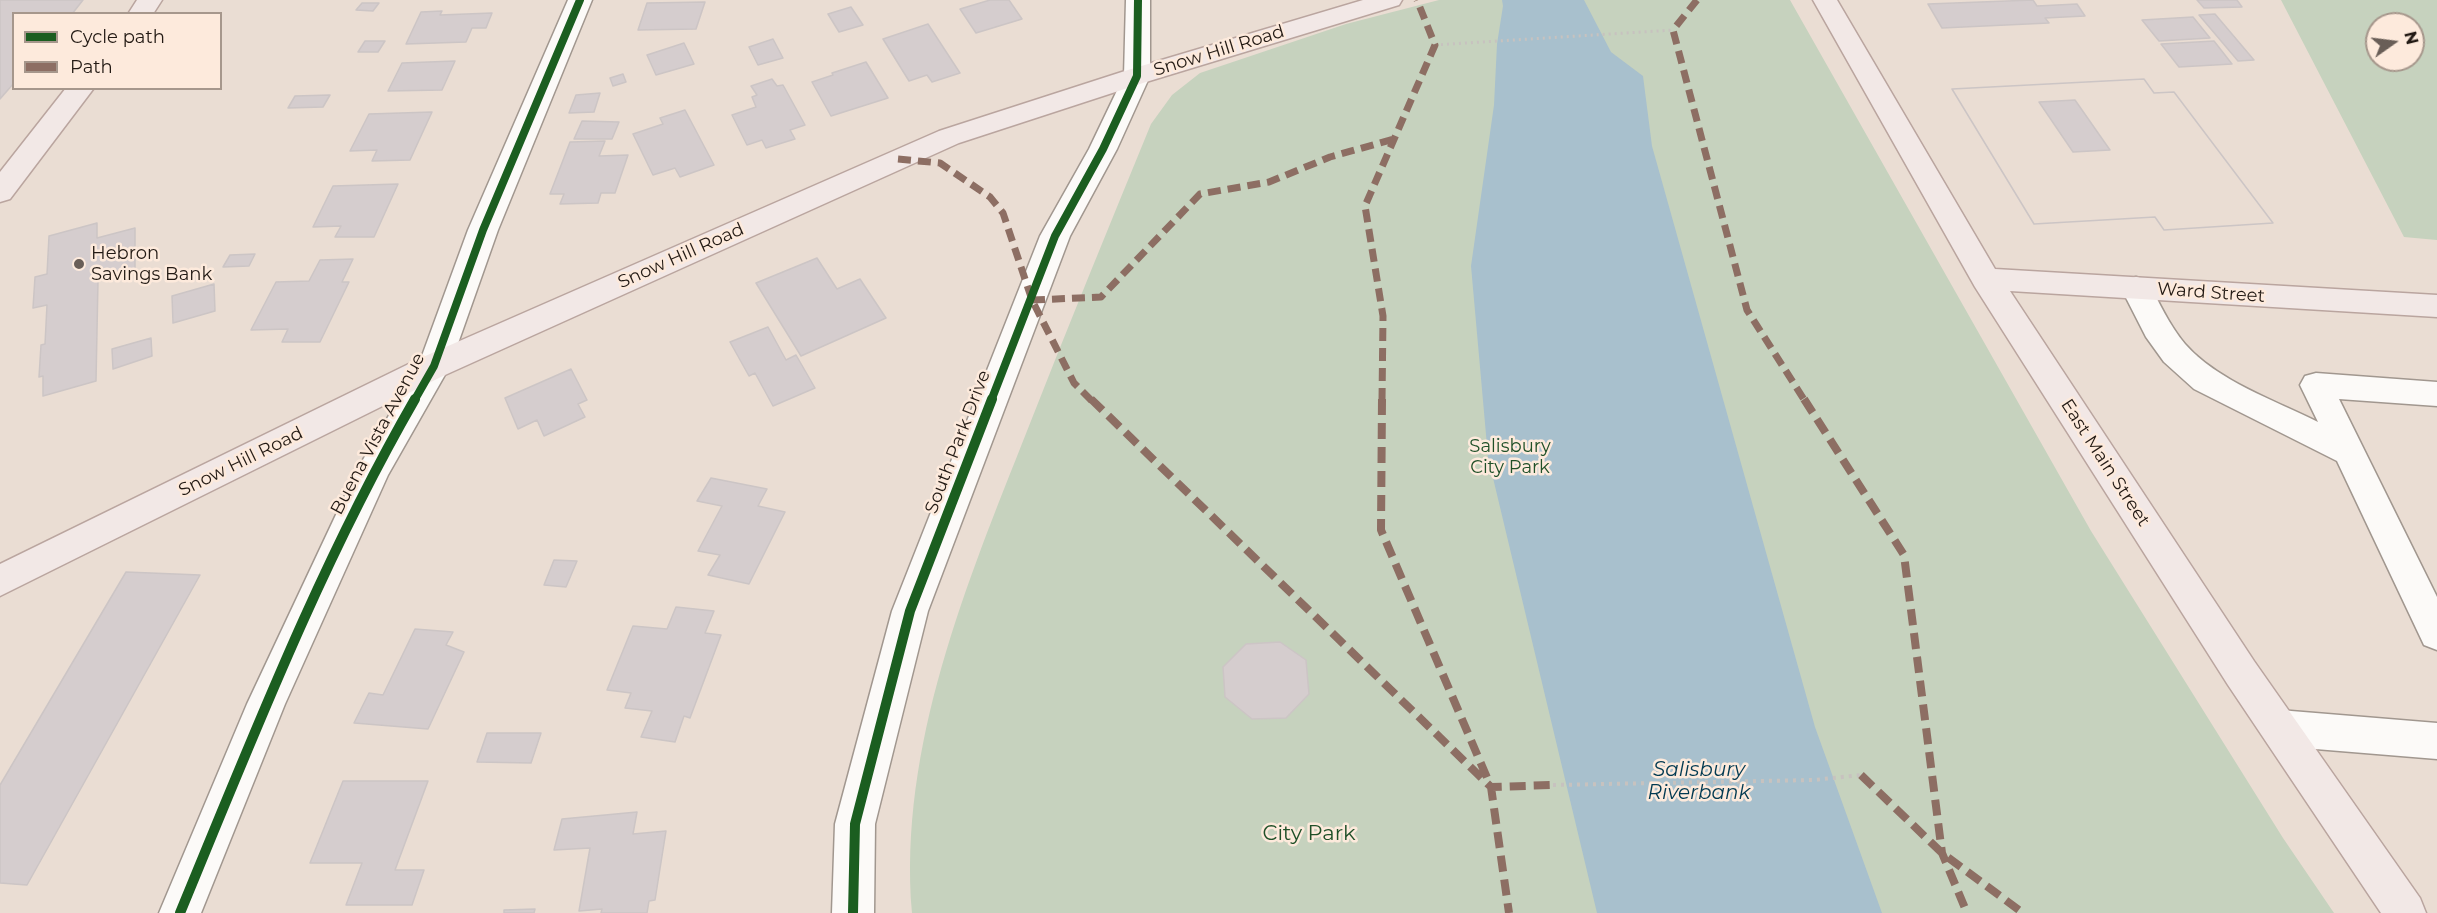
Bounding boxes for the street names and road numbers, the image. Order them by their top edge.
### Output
street label: Snow Hill Road [1151,21,1287,81]
street label: Snow Hill Road [615,219,747,293]
street label: Ward Street [2156,278,2266,308]
street label: Buena Vista Avenue [326,349,430,519]
street label: South Park Drive [921,367,995,517]
street label: East Main Street [2056,395,2154,531]
street label: Snow Hill Road [175,423,307,501]

